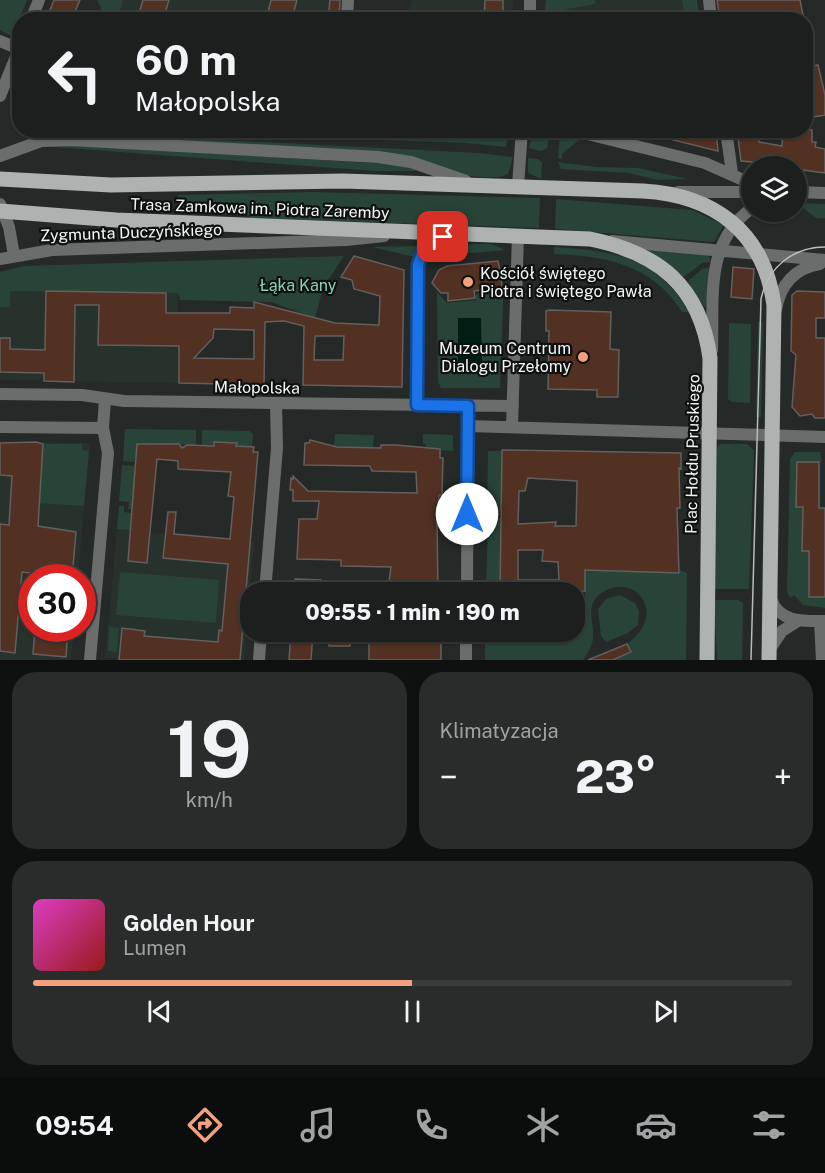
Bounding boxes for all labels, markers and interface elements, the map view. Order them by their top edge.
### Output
text: 60 m [135,35,237,84]
icon: left [36,36,114,114]
text: Małopolska [135,85,280,117]
map controls [741,156,807,222]
button: layers [741,156,807,222]
street label: Trasa Zamkowa im. Piotra Zaremby [130,194,390,223]
pin [417,211,468,262]
street label: Zygmunta Duczyńskiego [40,220,222,245]
icon: arrive [426,220,459,253]
place label: Kościół świętego Piotra i świętego Pawła [480,264,652,301]
marker: Kościół świętego Piotra i świętego Pawła [461,275,475,289]
park label: Łąka Kany [260,276,337,295]
place label: Muzeum Centrum Dialogu Przełomy [439,339,571,376]
marker: Muzeum Centrum Dialogu Przełomy [576,350,590,364]
street label: Plac Hołdu Pruskiego [682,374,703,534]
street label: Małopolska [214,377,300,398]
position arrow [435,482,499,546]
speed limit sign: 30 [18,564,96,642]
text: 09:55 · 1 min · 190 m [305,599,520,625]
text: 19 [167,703,252,795]
text: Klimatyzacja [440,719,559,743]
text: 23° [575,750,657,803]
text: − [440,758,458,796]
text: + [774,758,792,796]
text: km/h [186,788,233,812]
text: Golden Hour [123,910,254,936]
text: Lumen [123,936,187,960]
icon: previous [143,995,176,1028]
icon: pause [396,995,429,1028]
icon: next [649,995,682,1028]
icon: directions [184,1104,226,1146]
icon: music [297,1104,339,1146]
icon: phone [410,1104,452,1146]
icon: climate [522,1104,564,1146]
icon: car [635,1104,677,1146]
icon: filters [748,1104,790,1146]
text: 09:54 [35,1109,114,1141]

